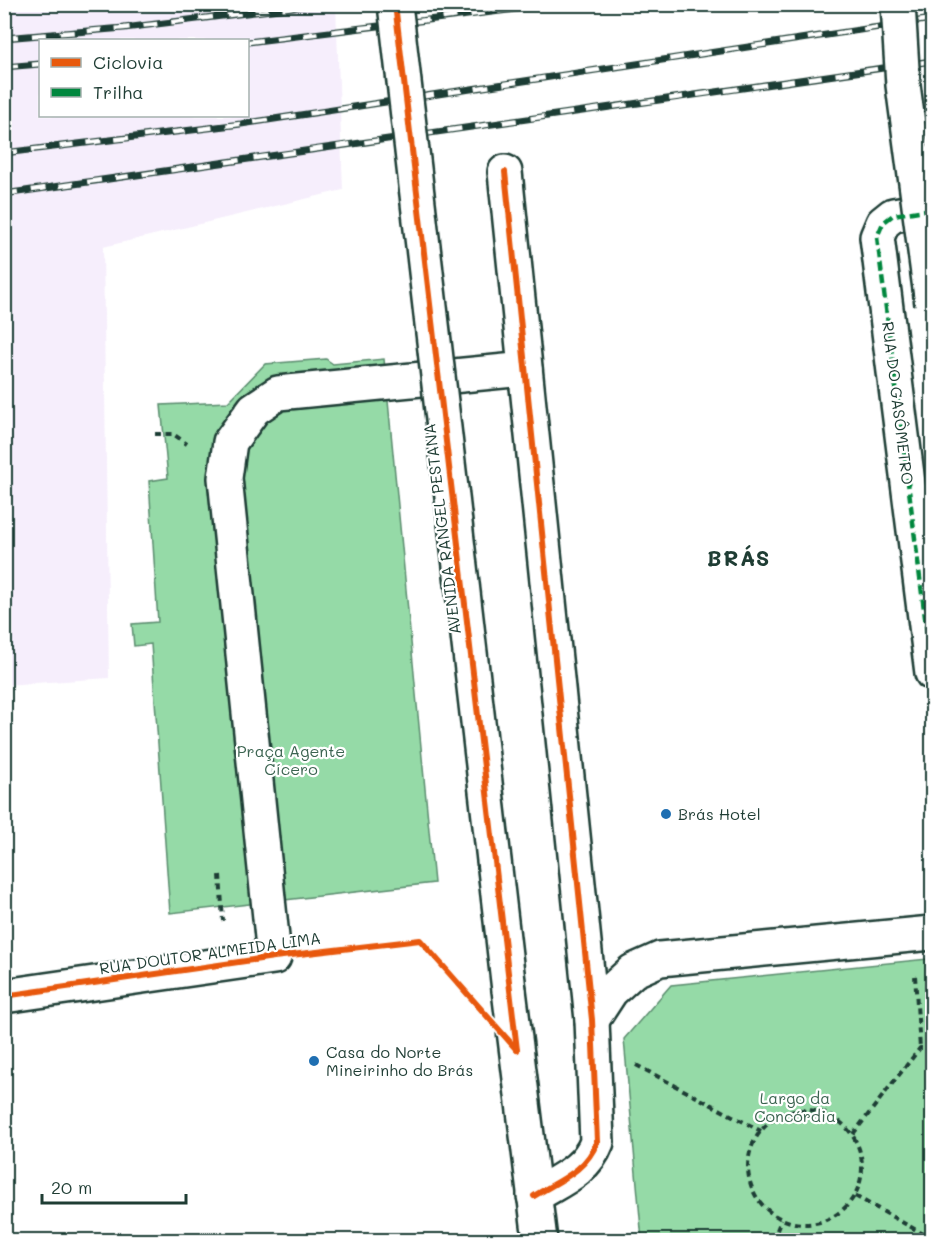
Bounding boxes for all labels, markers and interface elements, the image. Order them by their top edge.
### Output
legend [39,39,249,117]
text: Ciclovia [93,50,163,74]
text: Trilha [93,80,143,104]
street label: RUA DO GASÔMETRO [878,320,919,486]
street label: AVENIDA RANGEL PESTANA [418,422,465,636]
district label: BRÁS [707,543,771,572]
park label: Praça Agente Cícero [237,740,345,779]
place label: Brás Hotel [678,803,761,824]
marker: Brás Hotel [659,807,673,821]
street label: RUA DOUTOR ALMEIDA LIMA [98,927,322,978]
place label: Casa do Norte Mineirinho do Brás [326,1041,473,1080]
marker: Casa do Norte Mineirinho do Brás [307,1054,321,1068]
park label: Largo da Concórdia [754,1087,836,1126]
scale bar [42,1167,186,1205]
text: 20 m [51,1175,92,1199]

